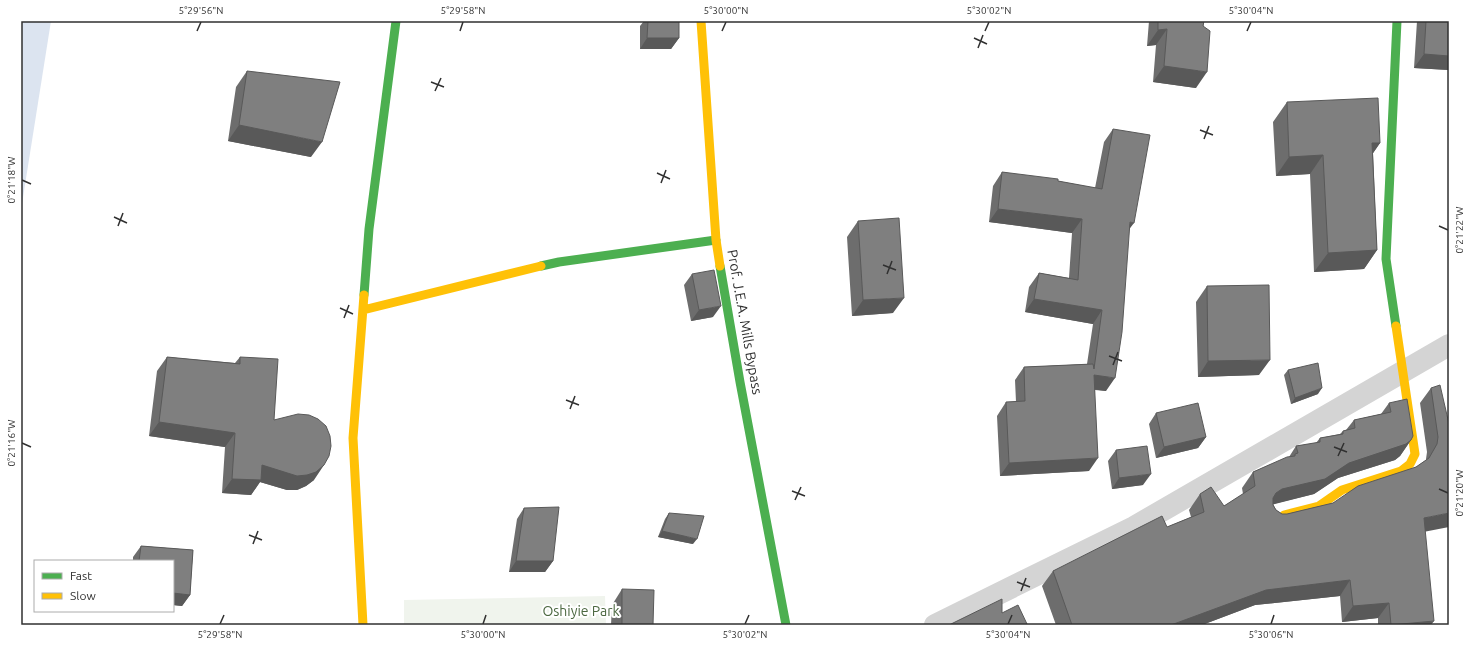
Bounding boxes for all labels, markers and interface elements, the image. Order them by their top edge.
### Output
text: 5°29'56"N [179,5,223,16]
text: 5°29'58"N [441,5,485,16]
text: 5°30'00"N [704,5,748,16]
text: 5°30'02"N [967,5,1011,16]
text: 5°30'04"N [1229,5,1273,16]
text: 0°21'18"W [6,156,17,204]
text: 0°21'22"W [1454,206,1465,254]
street label: Prof. J.E.A. Mills Bypass [724,248,766,396]
text: 0°21'16"W [6,419,17,467]
text: 0°21'20"W [1454,469,1465,517]
legend [34,560,174,612]
text: Fast [70,569,92,582]
text: Slow [70,589,96,602]
park label: Oshiyie Park [542,603,620,619]
text: 5°29'58"N [198,629,242,640]
text: 5°30'00"N [461,629,505,640]
text: 5°30'02"N [723,629,767,640]
text: 5°30'04"N [986,629,1030,640]
text: 5°30'06"N [1249,629,1293,640]

